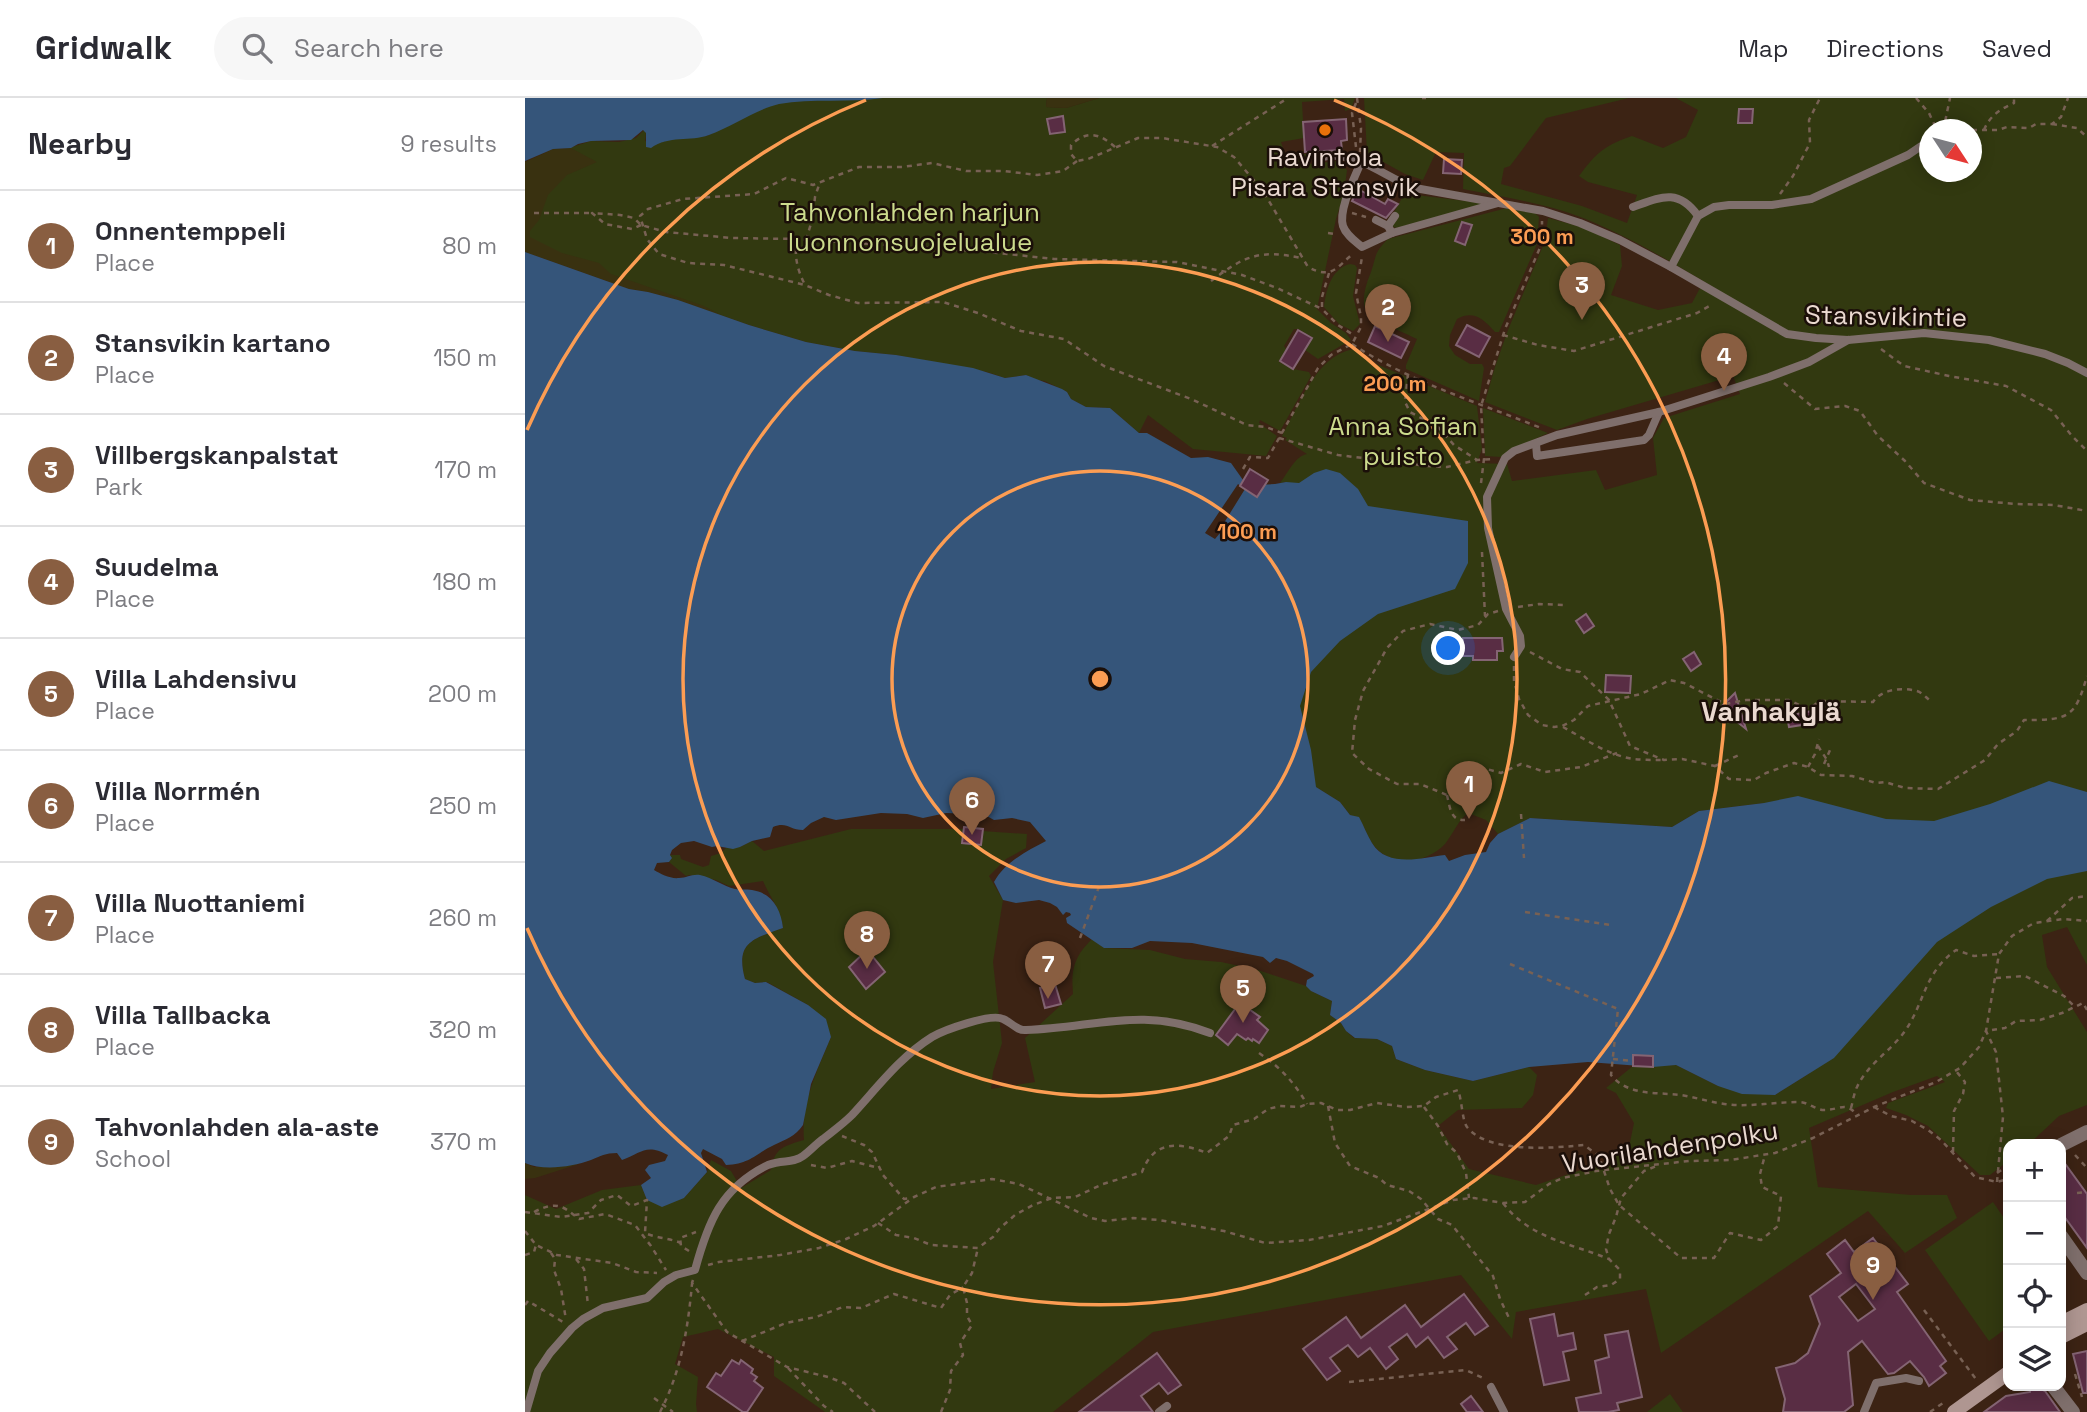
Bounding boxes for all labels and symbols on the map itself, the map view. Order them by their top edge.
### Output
north arrow [1919,119,1982,182]
marker: Ravintola Pisara Stansvik [1317,122,1333,138]
place label: Ravintola Pisara Stansvik [1231,140,1419,204]
park label: Tahvonlahden harjun luonnonsuojelualue [780,195,1040,259]
text: 300 m [1510,223,1574,250]
pin: 3 [1559,262,1605,320]
pin: 2 [1365,284,1411,342]
street label: Stansvikintie [1805,298,1967,334]
pin: 4 [1701,333,1747,391]
text: 200 m [1364,370,1426,397]
park label: Anna Sofian puisto [1328,409,1478,473]
text: 100 m [1217,518,1277,545]
your location [1431,631,1465,665]
centre of rings [1088,667,1112,691]
district label: Vanhakylä [1701,693,1841,729]
pin: 1 [1446,761,1492,819]
pin: 6 [949,777,995,835]
pin: 8 [844,911,890,969]
pin: 7 [1025,941,1071,999]
pin: 5 [1220,965,1266,1023]
street label: Vuorilahdenpolku [1559,1113,1781,1181]
pin: 9 [1850,1242,1896,1300]

